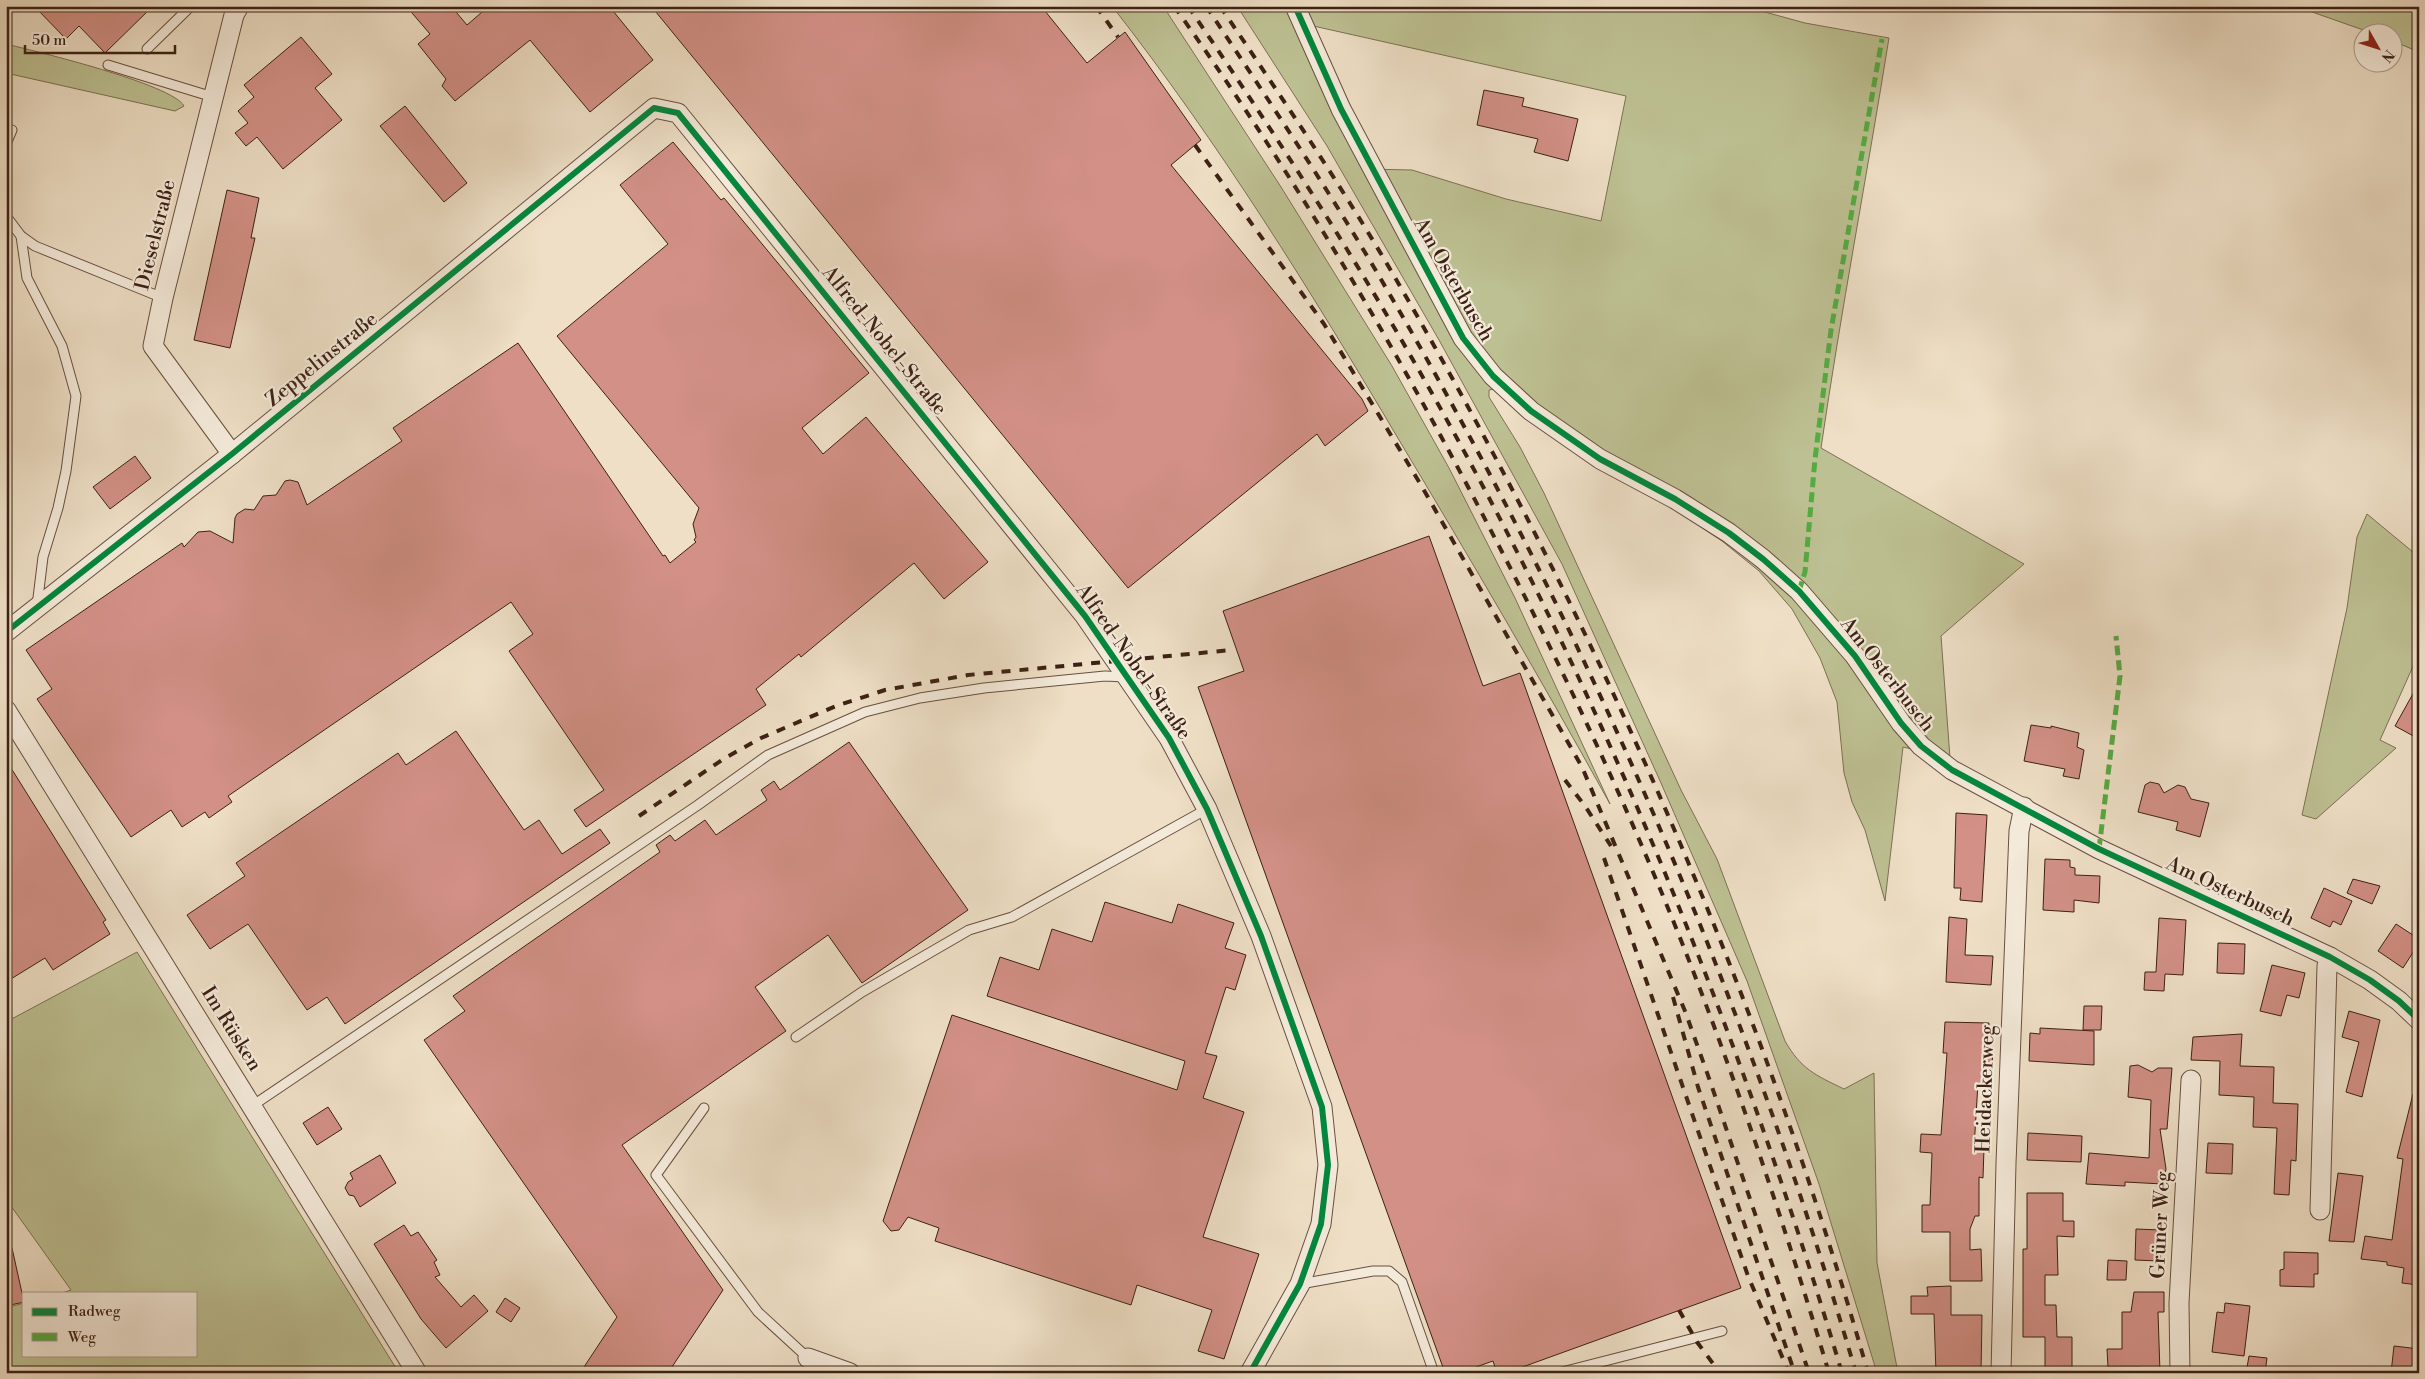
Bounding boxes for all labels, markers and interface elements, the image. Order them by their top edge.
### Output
scale bar [25,22,175,54]
north arrow [2352,22,2402,72]
text: 50 m [32,31,66,50]
text: N [2377,46,2398,66]
street label: Dieselstraße [130,177,182,293]
street label: Am Osterbusch [1407,213,1499,346]
street label: Alfred-Nobel-Straße [815,260,952,421]
street label: Zeppelinstraße [261,307,383,413]
street label: Alfred-Nobel-Straße [1069,578,1196,745]
street label: Am Osterbusch [1834,612,1940,737]
street label: Am Osterbusch [2161,851,2298,933]
street label: Im Rüsken [195,982,267,1076]
street label: Heidackerweg [1971,1024,2001,1154]
street label: Grüner Weg [2146,1170,2176,1279]
legend [22,1292,198,1356]
text: Radweg [68,1302,121,1321]
text: Weg [67,1328,96,1347]

